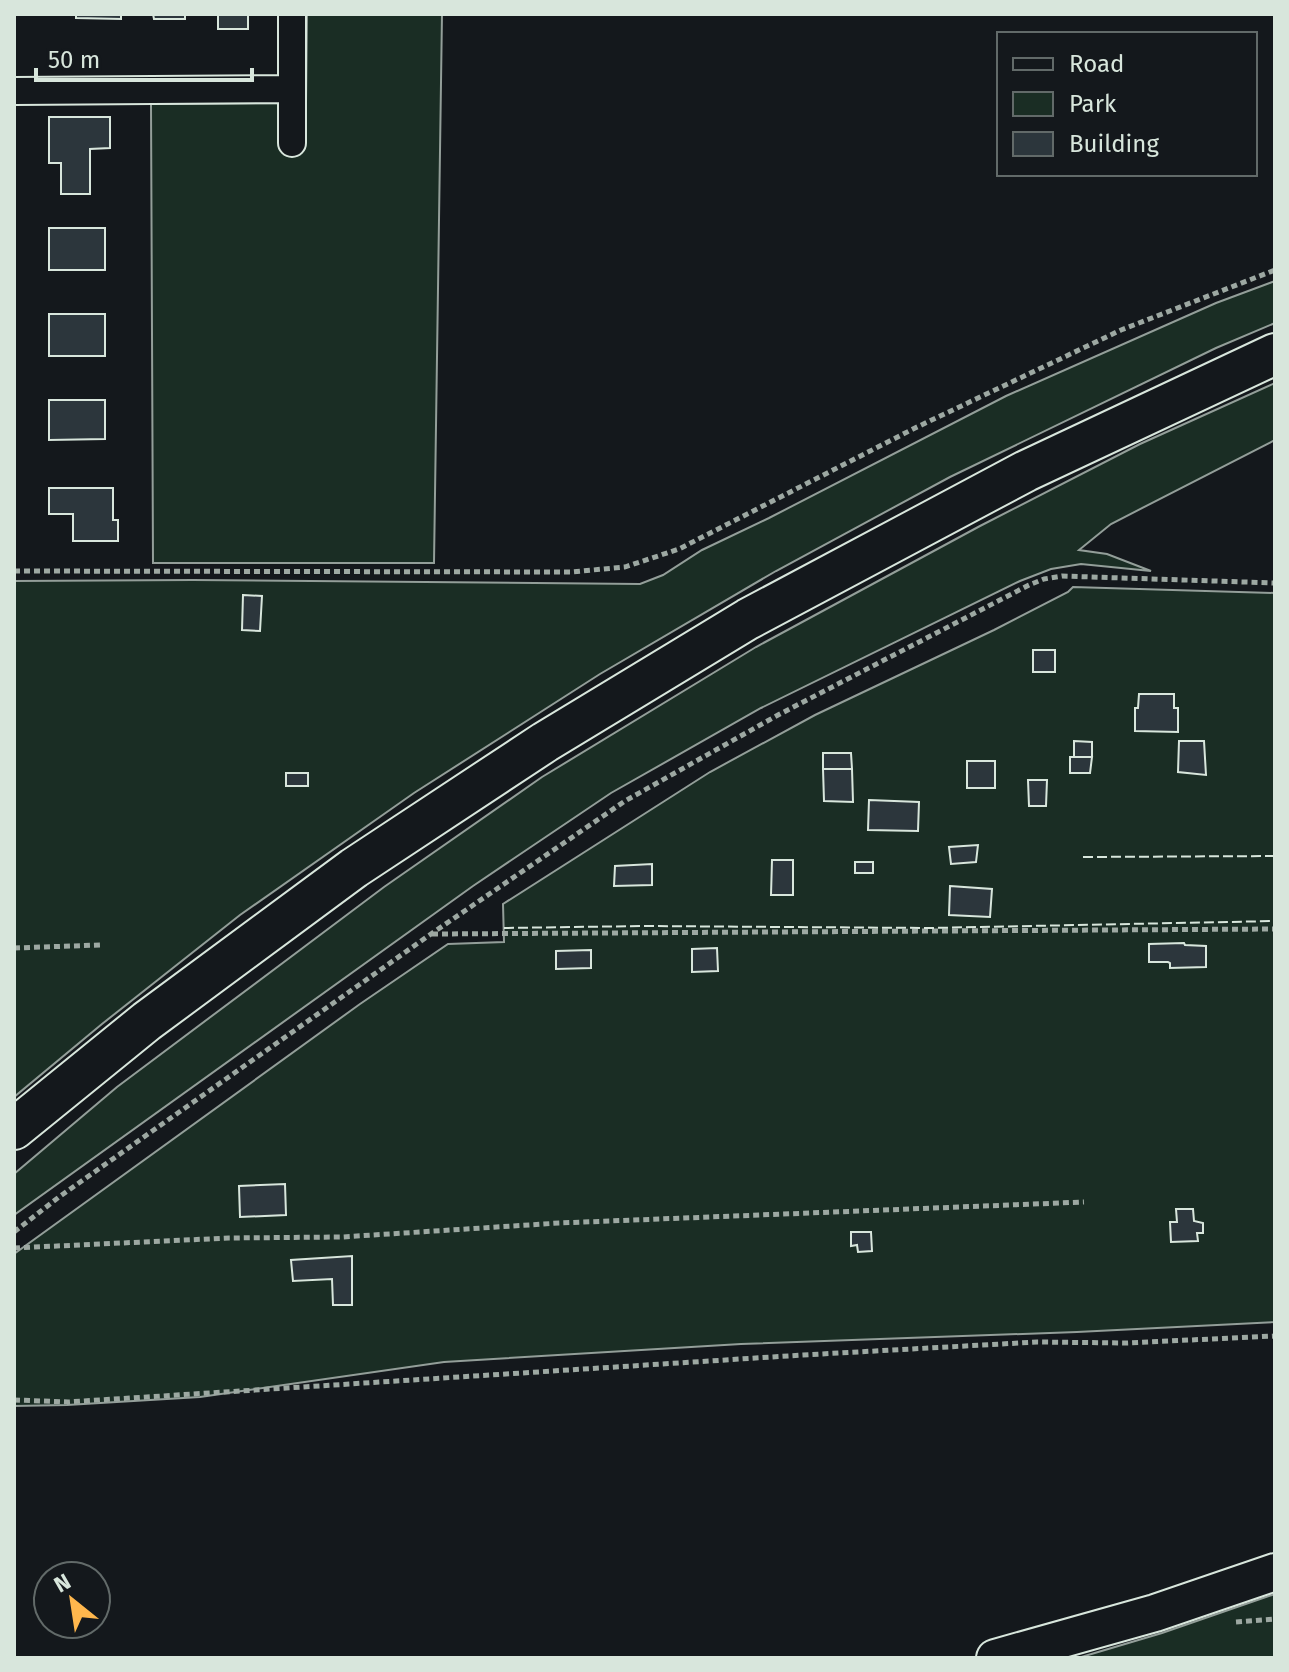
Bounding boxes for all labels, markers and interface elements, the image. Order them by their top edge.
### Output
scale bar [36,32,252,82]
legend [997,32,1257,176]
text: 50 m [48,46,100,74]
text: Road [1069,50,1124,78]
text: Park [1069,90,1117,118]
text: Building [1069,130,1159,158]
north arrow [32,1560,112,1640]
text: N [49,1568,75,1598]

